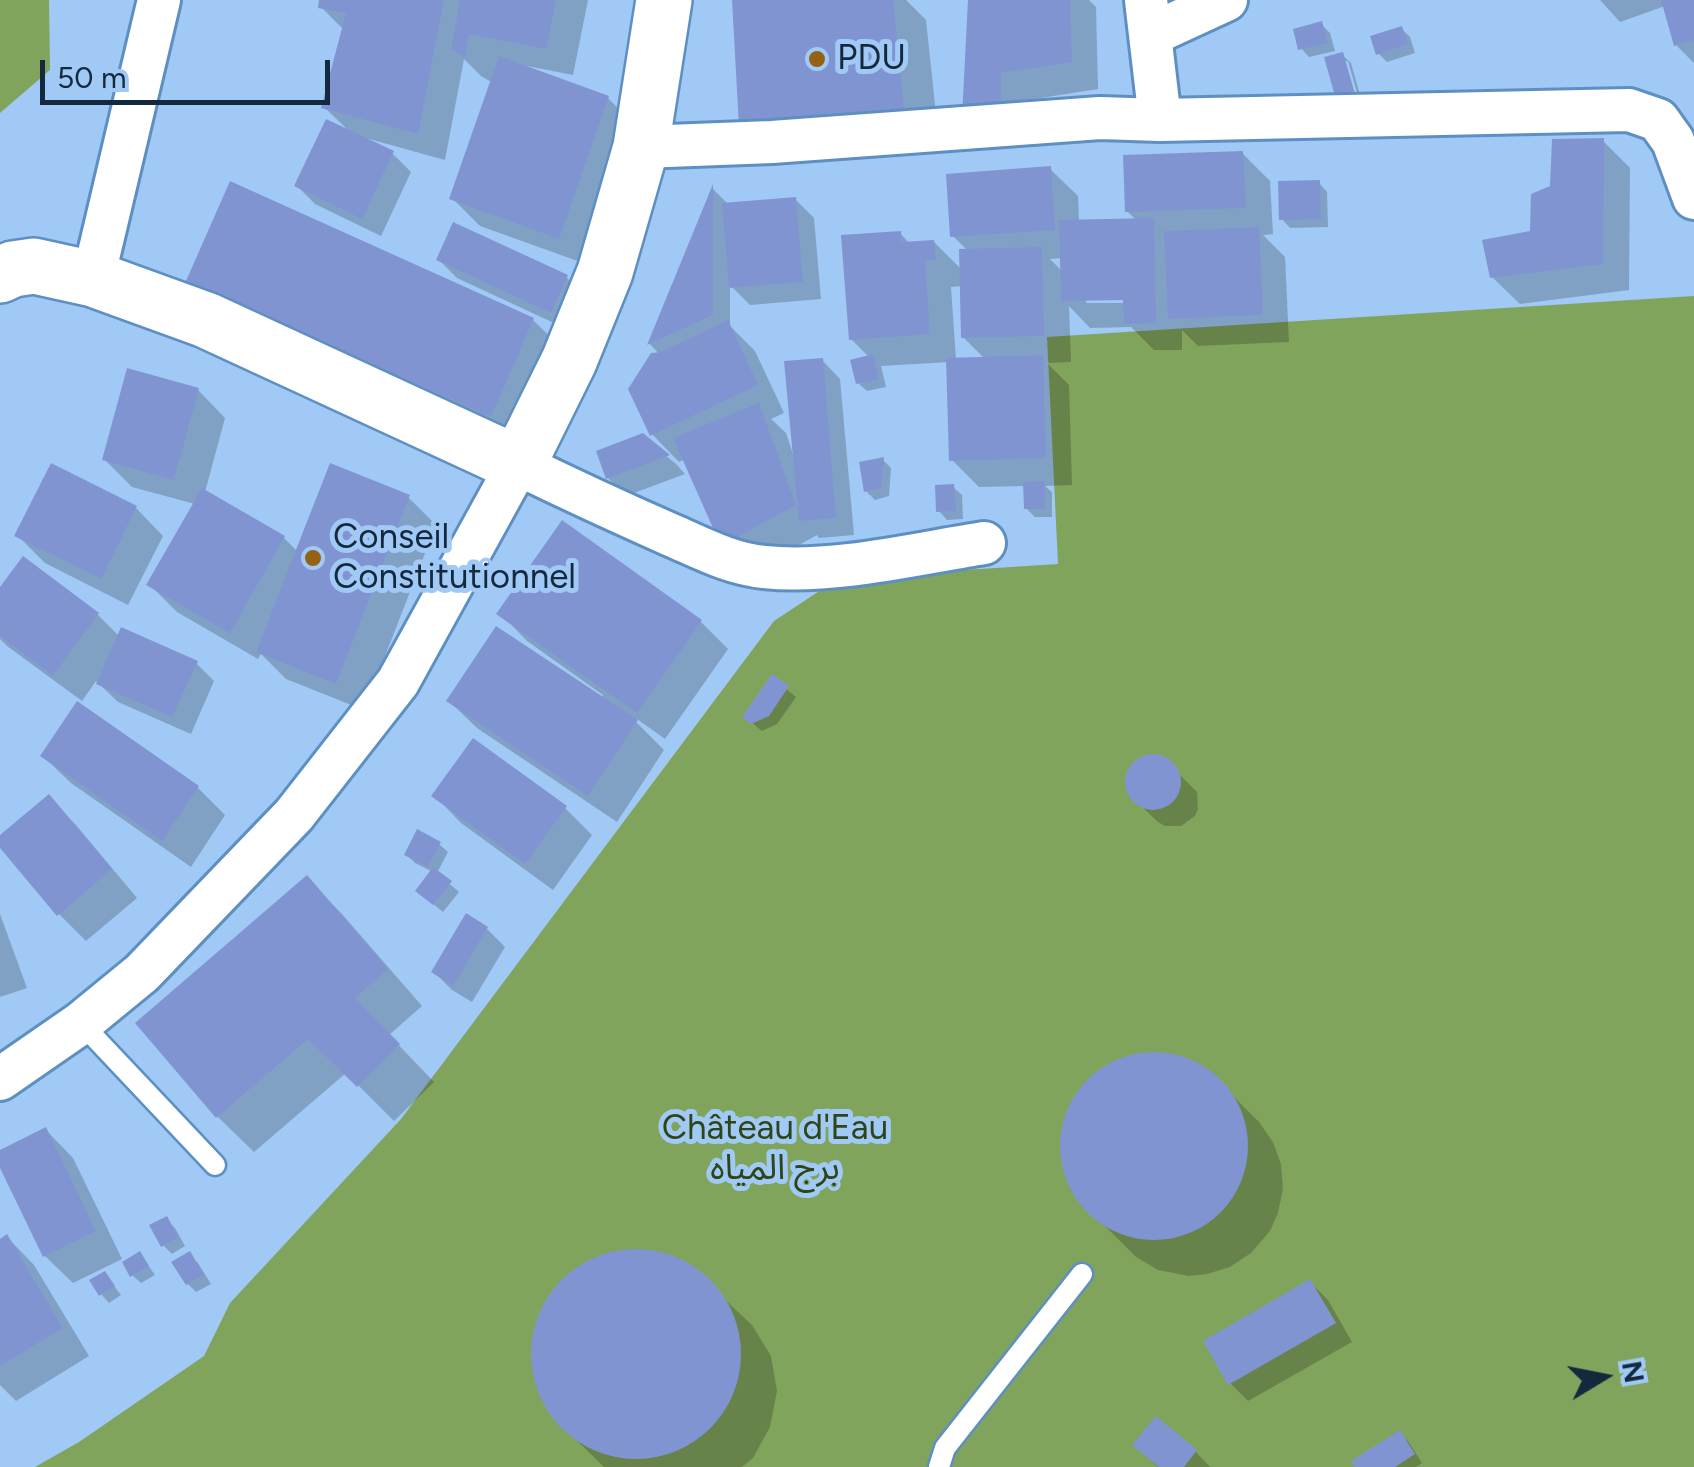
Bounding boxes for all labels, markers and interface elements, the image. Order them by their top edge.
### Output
place label: PDU [837,38,906,80]
scale bar [45,40,335,102]
marker: PDU [806,48,828,70]
text: 50 m [57,59,126,96]
place label: Conseil Constitutionnel [333,517,576,599]
marker: Conseil Constitutionnel [302,547,324,569]
park label: Château d'Eau برج المياه [662,1108,888,1190]
north arrow [1554,1327,1654,1427]
text: N [1615,1358,1652,1385]

